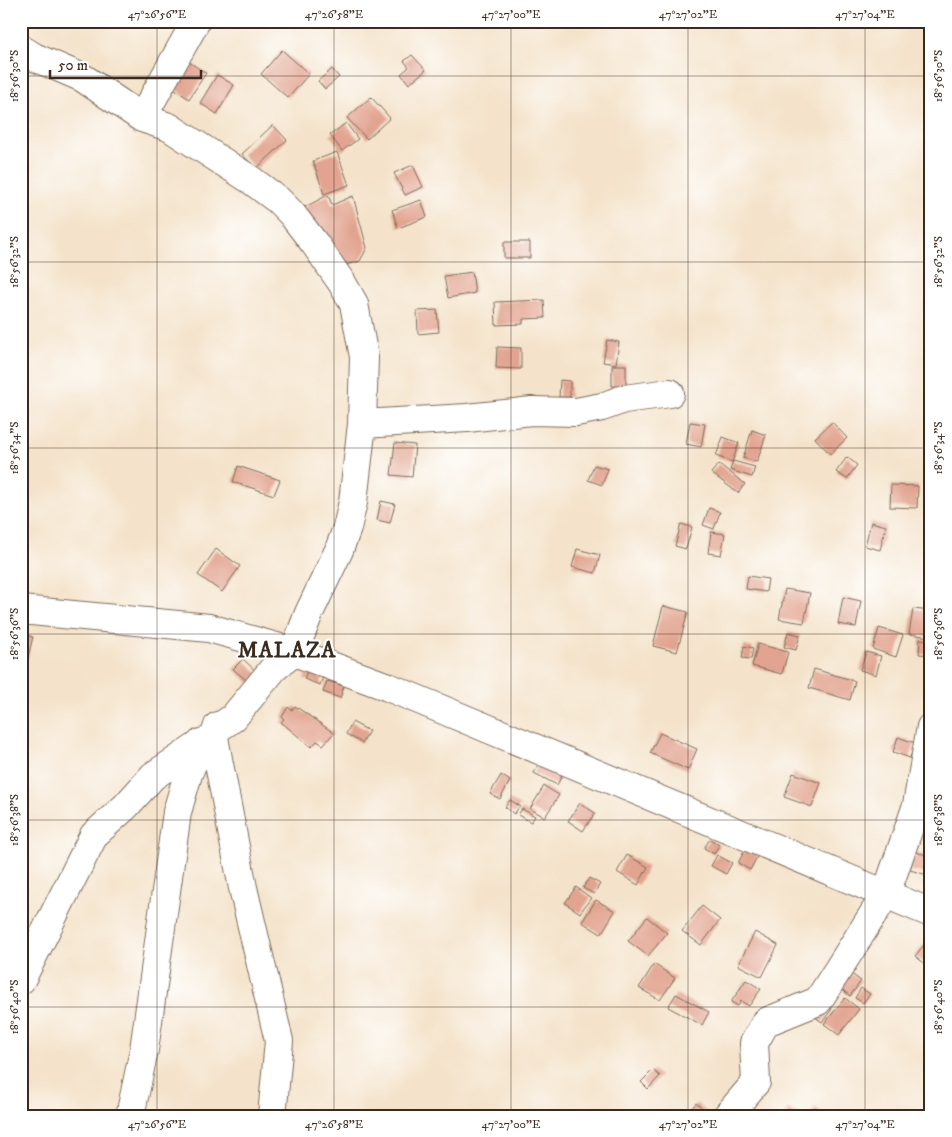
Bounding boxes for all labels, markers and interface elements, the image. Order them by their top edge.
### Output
text: 47°26'56"E [128,7,187,22]
text: 47°26'58"E [305,7,364,22]
text: 47°27'00"E [481,7,541,22]
text: 47°27'02"E [659,7,718,22]
text: 47°27'04"E [835,7,895,22]
scale bar [50,48,201,80]
text: 18°56'30"S [7,50,22,102]
text: 18°56'30"S [931,50,946,102]
text: 50 m [58,56,88,75]
text: 18°56'32"S [7,236,22,288]
text: 18°56'32"S [931,236,946,288]
text: 18°56'34"S [7,421,22,475]
text: 18°56'34"S [931,421,946,475]
text: 18°56'36"S [7,608,22,660]
text: 18°56'36"S [931,608,946,660]
district label: MALAZA [238,637,336,664]
text: 18°56'38"S [7,794,22,846]
text: 18°56'38"S [931,794,946,846]
text: 18°56'40"S [7,979,22,1035]
text: 18°56'40"S [931,979,946,1035]
text: 47°26'56"E [128,1117,187,1132]
text: 47°26'58"E [305,1117,364,1132]
text: 47°27'00"E [481,1117,541,1132]
text: 47°27'02"E [659,1117,718,1132]
text: 47°27'04"E [835,1117,895,1132]

